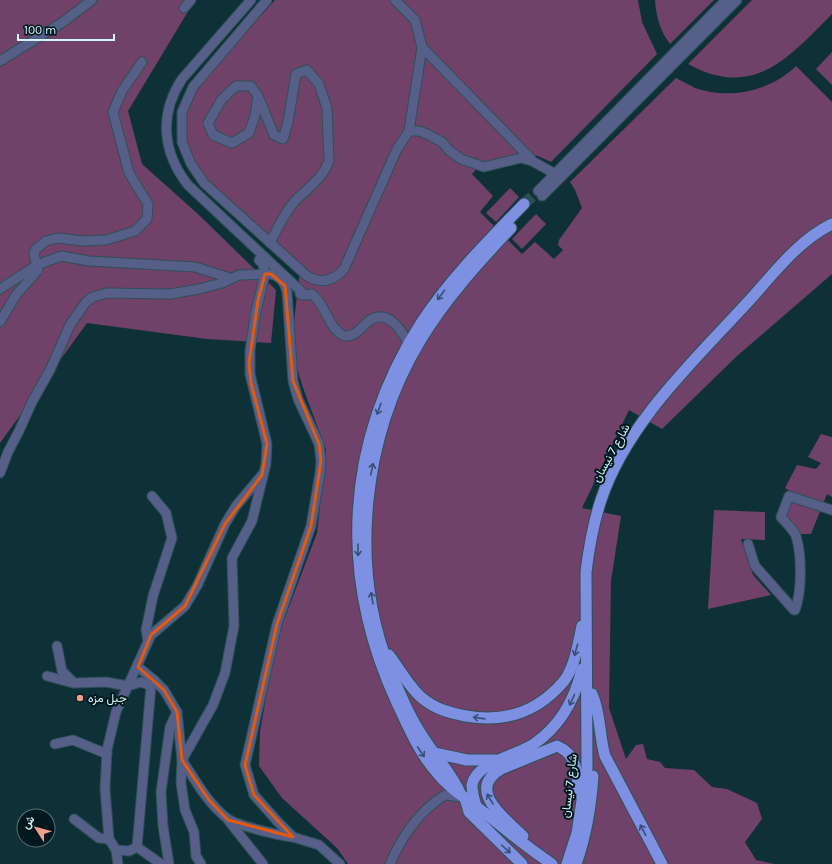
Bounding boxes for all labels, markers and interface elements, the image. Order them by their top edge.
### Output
scale bar [18,16,114,42]
text: 100 m [24,23,56,37]
one-way arrow [437,289,445,300]
one-way arrow [375,402,383,414]
street label: شارع 7 نيسان [589,421,635,486]
one-way arrow [369,462,377,475]
one-way arrow [354,543,362,556]
one-way arrow [368,592,376,605]
one-way arrow [572,643,579,656]
place label: جبل مزه [88,691,127,706]
marker: جبل مزه [75,693,85,703]
one-way arrow [568,693,575,705]
one-way arrow [473,714,486,722]
one-way arrow [417,746,425,757]
street label: شارع 7 نيسان [558,753,582,819]
one-way arrow [485,793,493,805]
north arrow [16,808,56,848]
text: ش [19,813,37,832]
one-way arrow [639,824,646,836]
one-way arrow [501,844,511,854]

